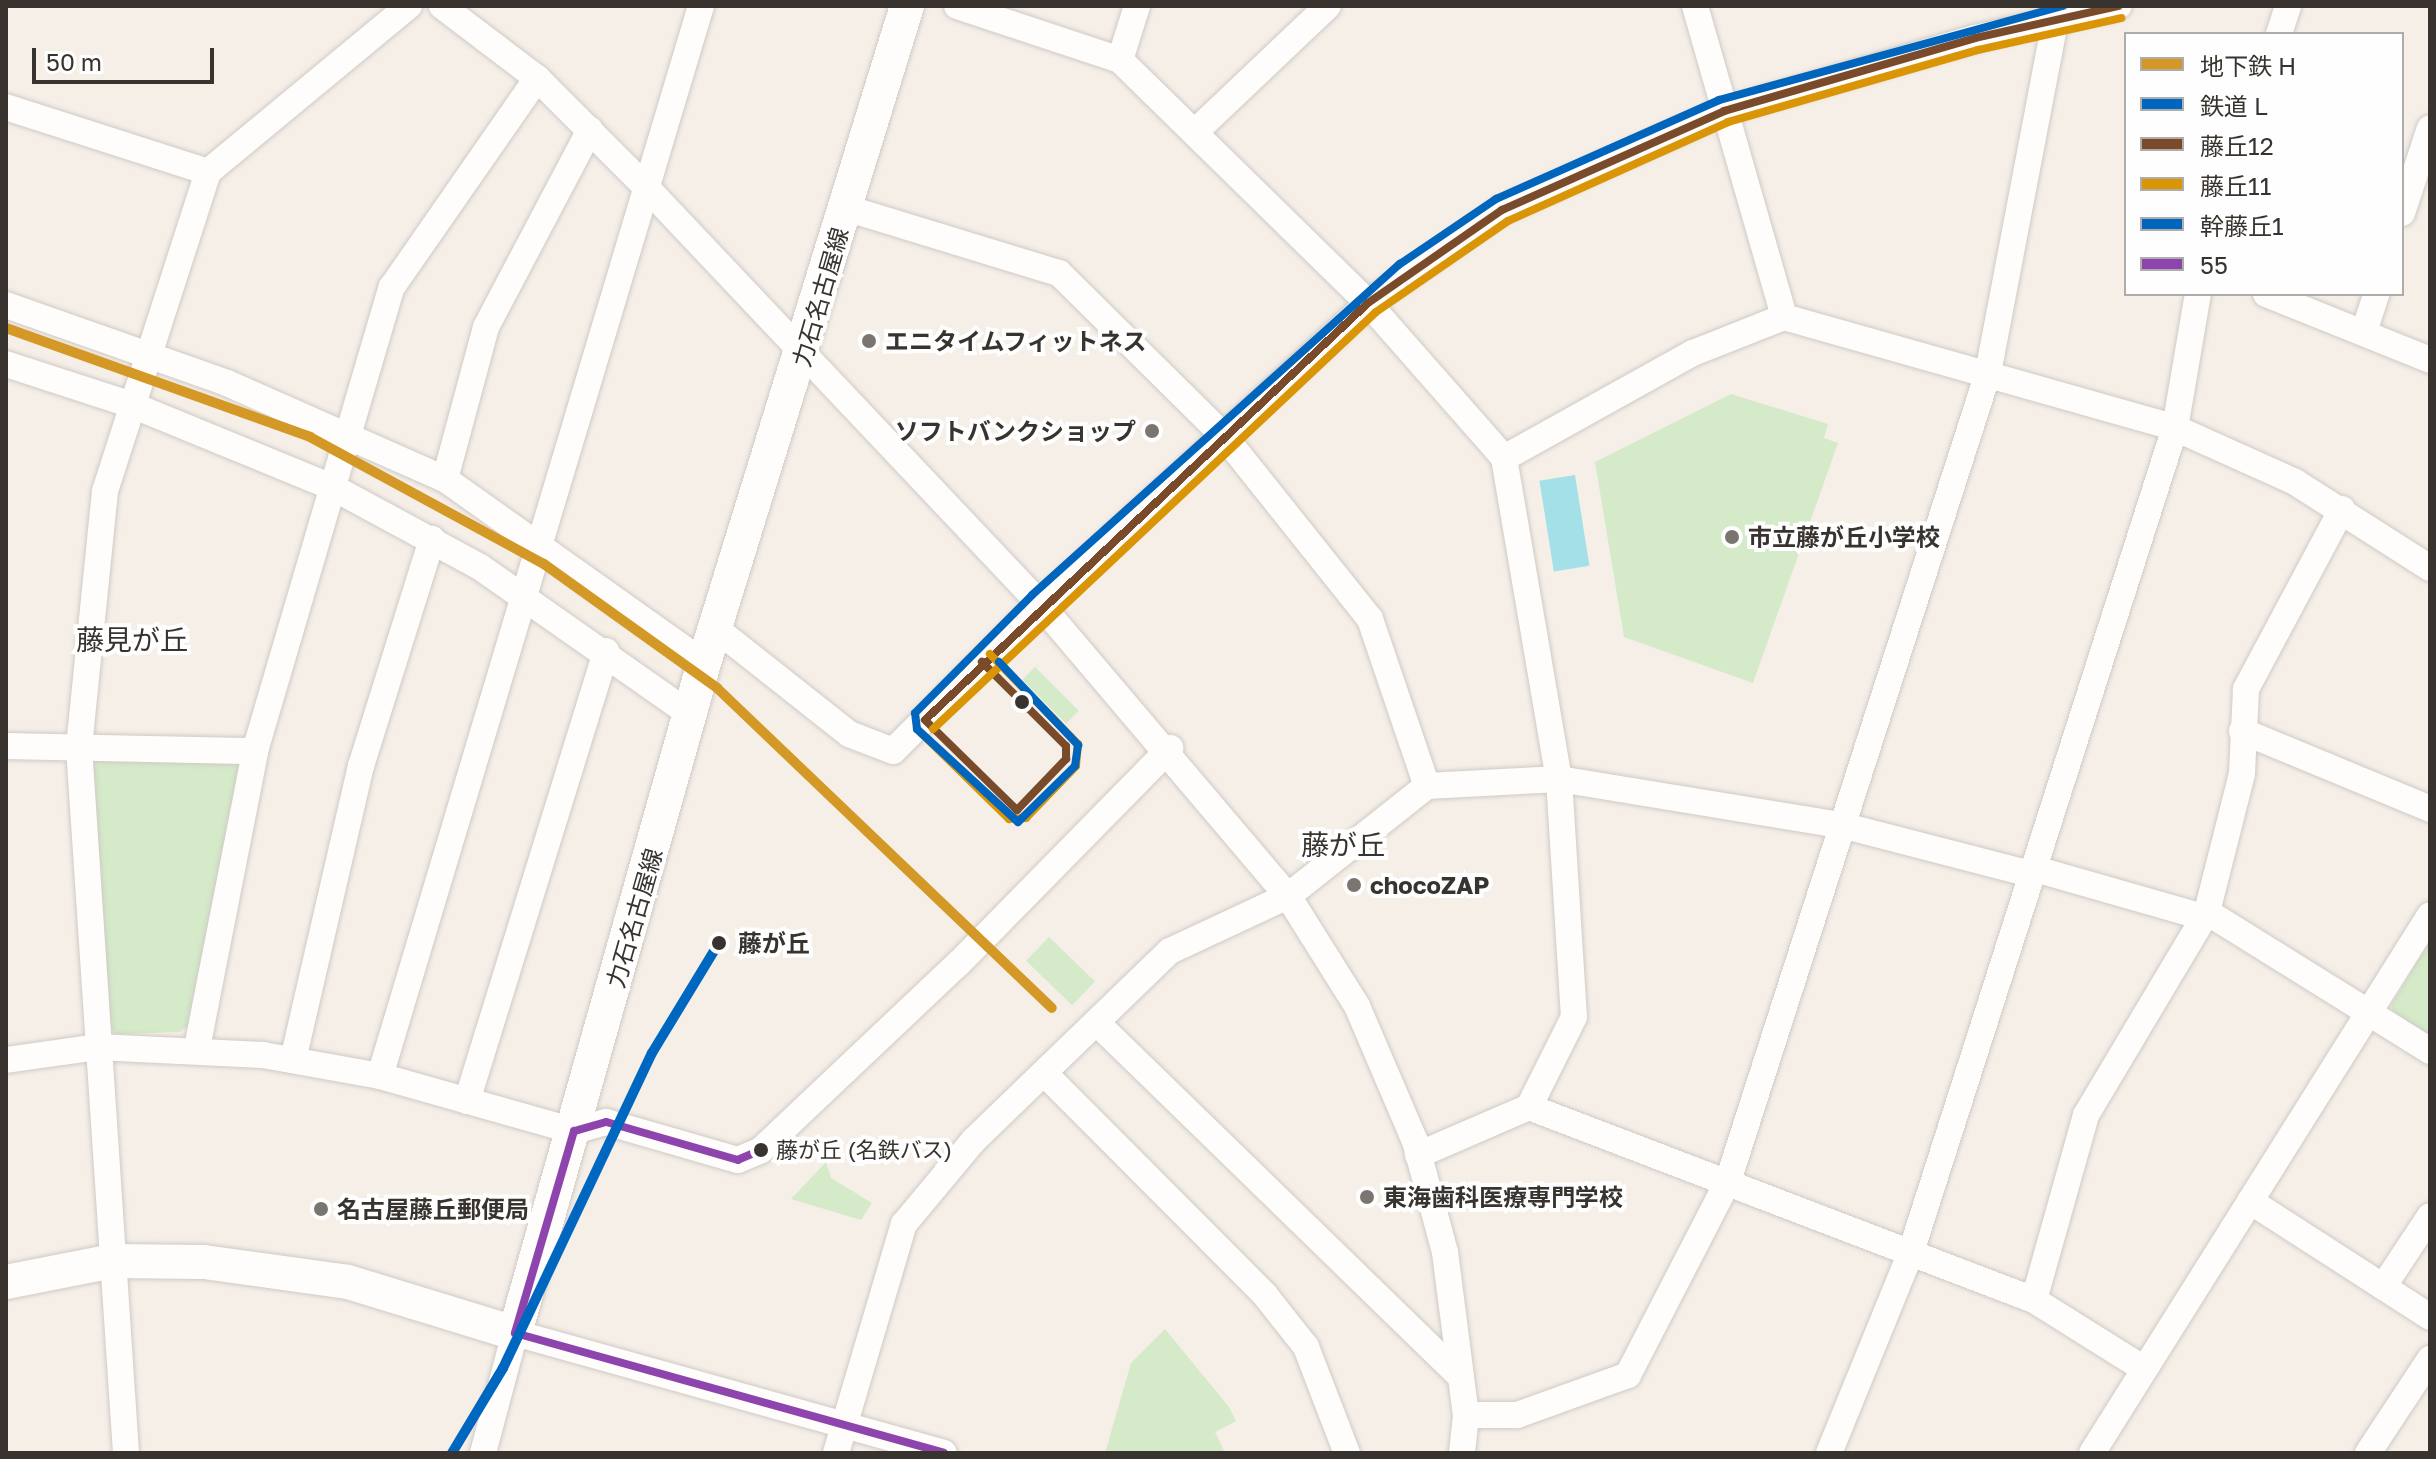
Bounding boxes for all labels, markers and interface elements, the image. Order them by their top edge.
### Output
scale bar [36,32,218,82]
legend [2124,32,2404,296]
text: 50 m [46,47,102,76]
text: 地下鉄 H [2200,51,2296,80]
text: 鉄道 L [2200,91,2268,120]
text: 藤丘12 [2200,131,2274,160]
text: 藤丘11 [2200,171,2271,200]
text: 幹藤丘1 [2200,211,2284,240]
street label: 力石名古屋線 [786,224,854,370]
text: 55 [2200,250,2228,279]
place label: エニタイムフィットネス [885,327,1149,355]
marker: エニタイムフィットネス [860,332,878,350]
place label: ソフトバンクショップ [896,417,1136,445]
marker: ソフトバンクショップ [1143,422,1161,440]
place label: 市立藤が丘小学校 [1748,523,1940,551]
marker: 市立藤が丘小学校 [1723,528,1741,546]
district label: 藤見が丘 [76,623,188,657]
unlabelled marker [1014,694,1030,710]
district label: 藤が丘 [1301,828,1385,862]
street label: 力石名古屋線 [600,845,668,991]
place label: chocoZAP [1370,871,1489,899]
marker: chocoZAP [1345,876,1363,894]
place label: 藤が丘 [738,929,810,957]
marker: 藤が丘 [707,931,731,955]
place label: 藤が丘 (名鉄バス) [776,1137,952,1163]
marker: 藤が丘 (名鉄バス) [753,1142,769,1158]
place label: 東海歯科医療専門学校 [1383,1183,1623,1211]
marker: 東海歯科医療専門学校 [1358,1188,1376,1206]
place label: 名古屋藤丘郵便局 [337,1195,529,1223]
marker: 名古屋藤丘郵便局 [312,1200,330,1218]

